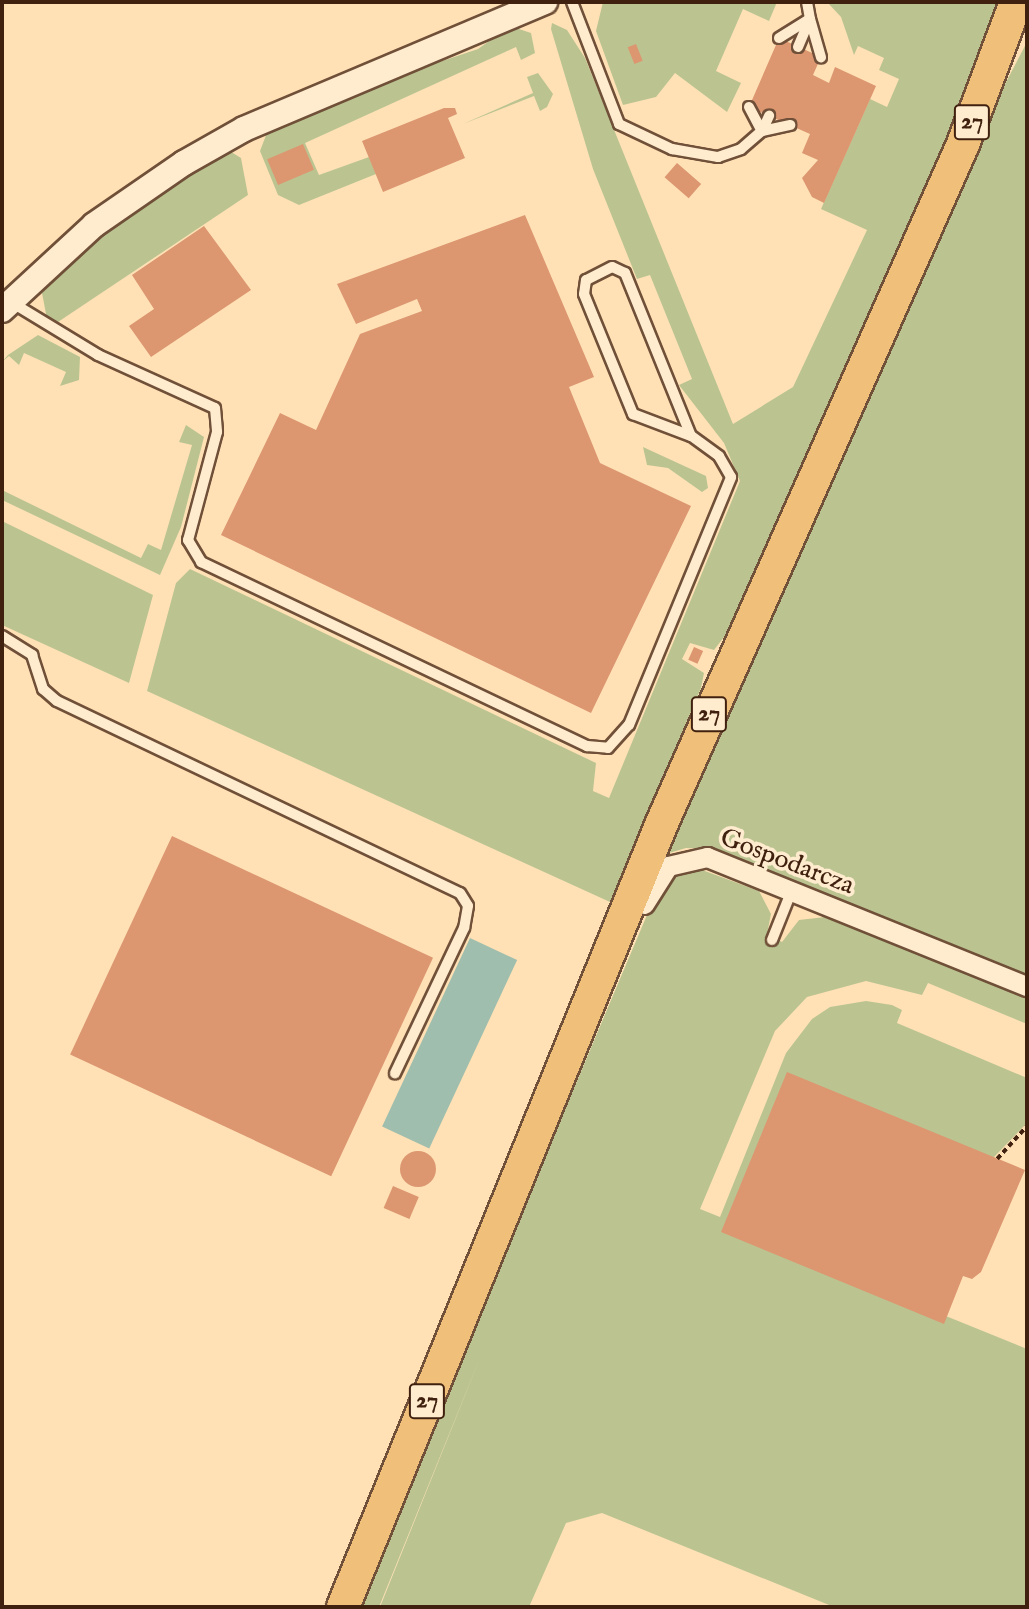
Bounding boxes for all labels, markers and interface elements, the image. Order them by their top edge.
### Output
road number: 27 [953,101,991,142]
road number: 27 [690,694,728,734]
street label: Gospodarcza [716,822,858,902]
road number: 27 [408,1380,446,1422]

